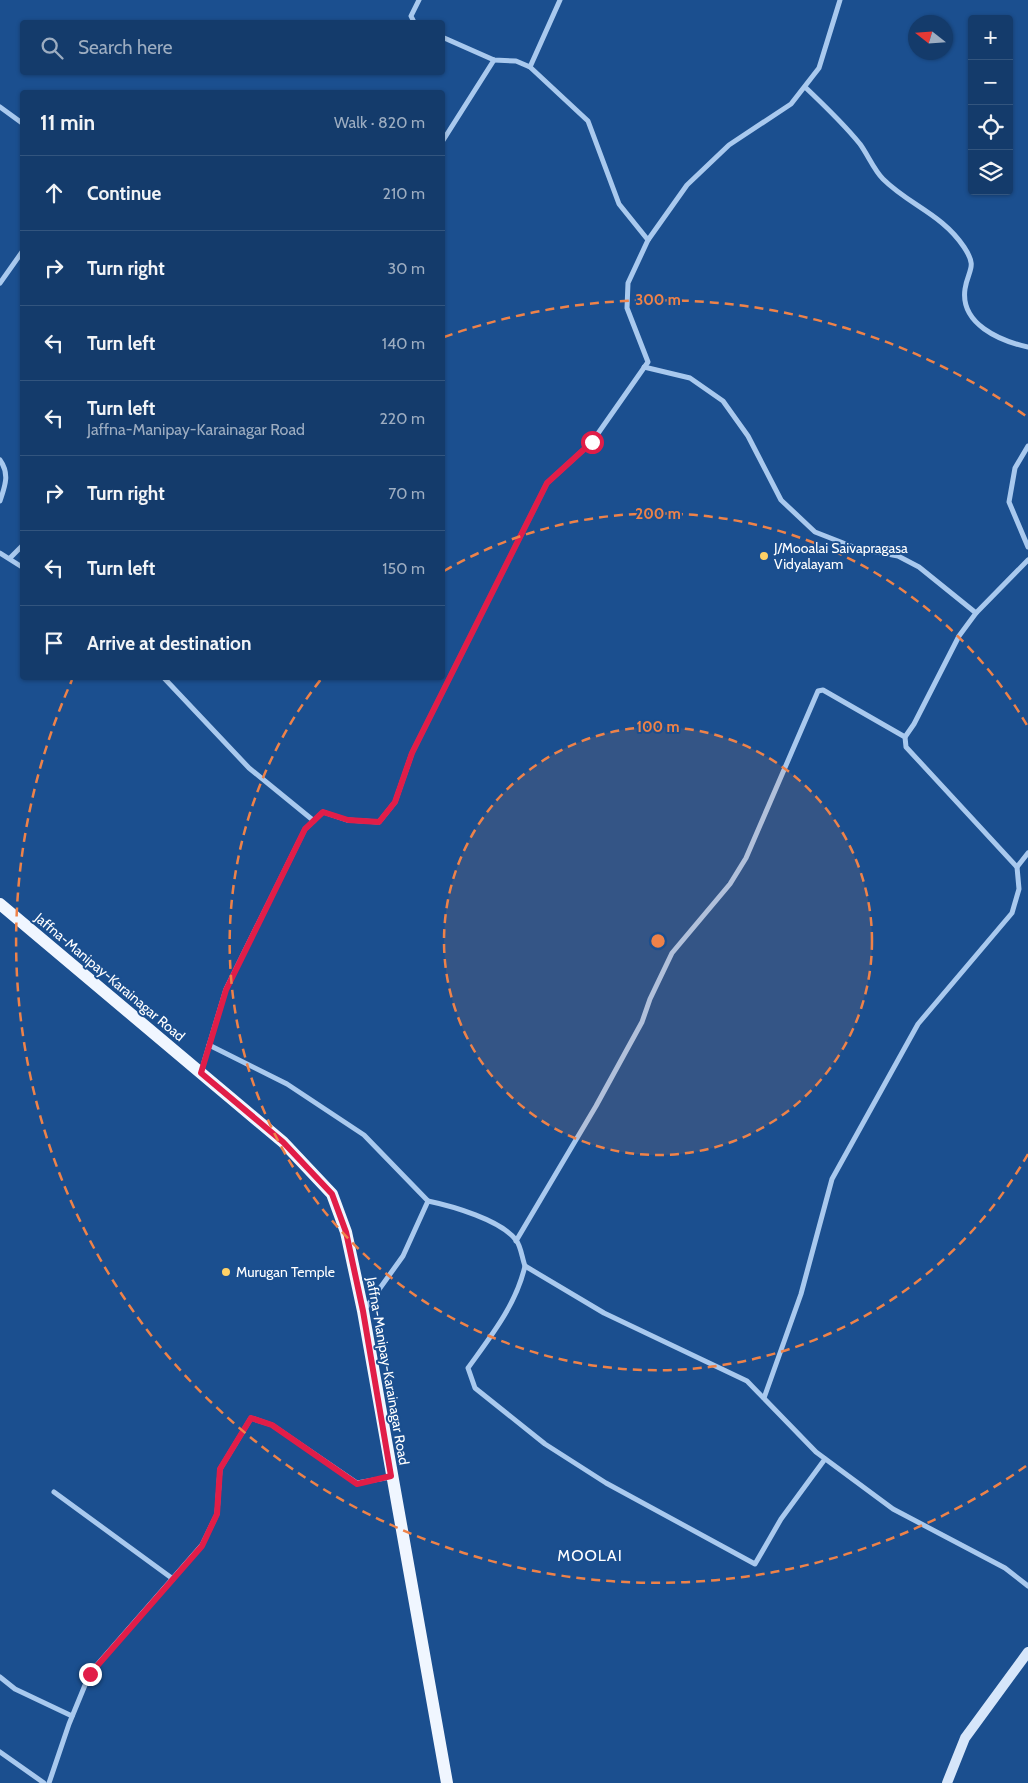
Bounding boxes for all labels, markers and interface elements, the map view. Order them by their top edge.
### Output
north arrow [908,15,953,60]
map controls [968,15,1013,195]
button: + [968,15,1013,60]
search box [20,20,445,75]
icon: search [38,34,66,62]
text: Search here [78,36,172,59]
button: − [968,60,1013,105]
button: locate [968,105,1013,150]
text: 11 min [40,110,95,135]
text: Walk · 820 m [334,113,425,132]
button: layers [968,150,1013,195]
icon: ahead [40,179,68,207]
text: Continue [87,182,161,205]
text: 210 m [383,184,425,203]
icon: right [40,254,68,282]
text: Turn right [87,257,165,280]
text: 30 m [388,259,425,278]
text: 300 m [635,291,681,309]
icon: left [40,329,68,357]
text: Turn left [87,332,155,355]
text: 140 m [382,334,425,353]
text: Turn left [87,397,155,420]
icon: left [40,404,68,432]
text: 220 m [379,409,425,428]
text: Jaffna-Manipay-Karainagar Road [87,420,305,439]
route start [581,431,604,454]
icon: right [40,479,68,507]
text: Turn right [87,482,165,505]
text: 70 m [388,484,425,503]
text: 200 m [635,505,681,523]
place label: J/Mooalai Saivapragasa Vidyalayam [773,539,908,573]
marker: J/Mooalai Saivapragasa Vidyalayam [758,550,770,562]
icon: left [40,554,68,582]
text: Turn left [87,557,155,580]
text: 150 m [382,559,425,578]
icon: arrive [40,629,68,657]
text: Arrive at destination [87,632,251,655]
text: 100 m [636,718,680,736]
street label: Jaffna-Manipay-Karainagar Road [30,908,189,1045]
centre of rings [649,932,667,950]
place label: Murugan Temple [236,1263,335,1281]
marker: Murugan Temple [220,1266,232,1278]
street label: Jaffna-Manipay-Karainagar Road [362,1275,413,1466]
district label: MOOLAI [557,1546,623,1565]
route end [79,1663,102,1686]

